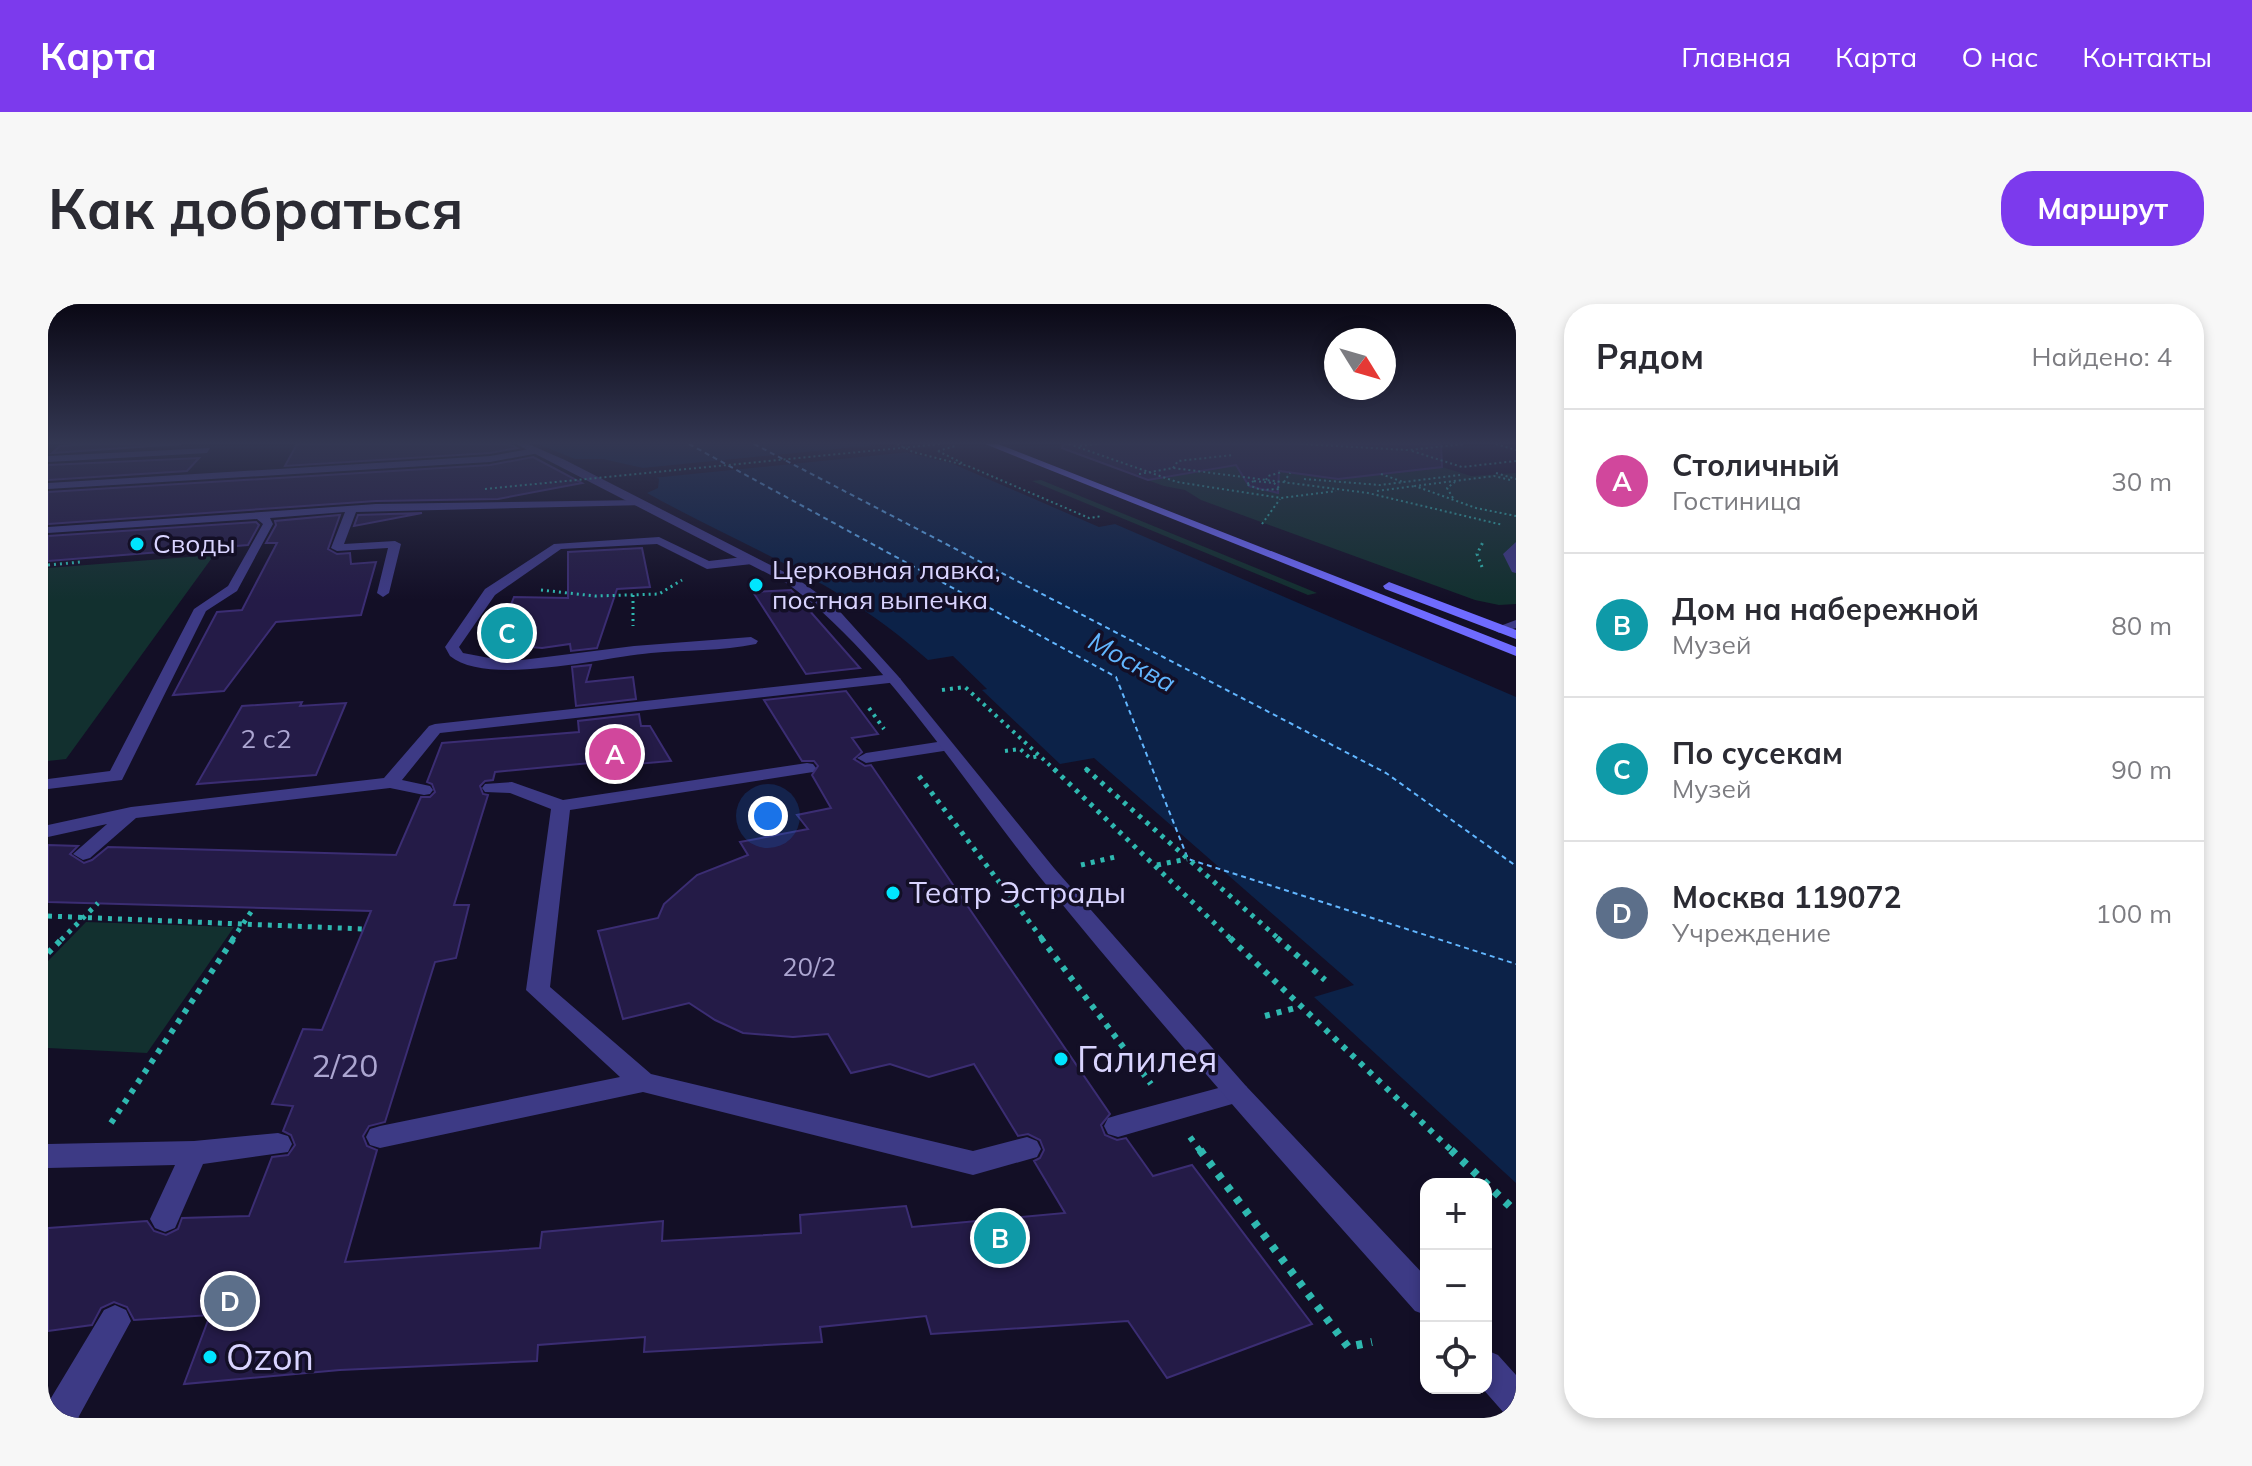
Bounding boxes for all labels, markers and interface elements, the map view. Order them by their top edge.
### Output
text: Карта [40,32,157,80]
text: Главная [1681,39,1791,74]
text: Карта [1835,39,1917,74]
text: О нас [1961,39,2038,74]
text: Контакты [2082,39,2212,74]
button: Маршрут [2001,171,2204,246]
text: Как добраться [48,173,463,243]
north arrow [1324,328,1396,400]
text: Рядом [1596,335,1704,378]
text: Найдено: 4 [2032,340,2172,373]
text: Столичный [1672,446,1840,484]
text: A [1612,465,1632,498]
text: 30 m [2111,465,2172,498]
text: Гостиница [1672,484,1802,517]
place label: Своды [153,527,236,560]
marker: Своды [128,535,146,553]
place label: Церковная лавка, постная выпечка [772,553,1001,616]
marker: Церковная лавка, постная выпечка [747,576,765,594]
text: Дом на набережной [1672,590,1979,628]
pin: C [481,603,533,663]
text: B [1613,609,1631,642]
text: 80 m [2111,609,2172,642]
water label: Москва [1083,624,1182,699]
text: Музей [1672,628,1751,661]
house number: 2 с2 [240,722,292,755]
pin: A [589,724,641,784]
text: По сусекам [1672,734,1843,772]
text: C [1613,753,1631,786]
text: 90 m [2111,753,2172,786]
text: Музей [1672,772,1751,805]
your location [748,796,788,836]
place label: Театр Эстрады [909,873,1126,911]
text: Москва 119072 [1672,878,1902,916]
marker: Театр Эстрады [884,884,902,902]
text: D [1612,897,1632,930]
text: 100 m [2096,897,2172,930]
text: Учреждение [1672,916,1831,949]
house number: 20/2 [782,950,836,983]
place label: Галилея [1077,1036,1217,1081]
house number: 2/20 [312,1045,378,1085]
marker: Галилея [1052,1050,1070,1068]
map controls [1420,1178,1492,1394]
button: + [1420,1178,1492,1250]
pin: B [974,1208,1026,1268]
button: − [1420,1250,1492,1322]
pin: D [204,1271,256,1331]
button: locate [1420,1322,1492,1394]
place label: Ozon [226,1334,314,1379]
marker: Ozon [201,1348,219,1366]

